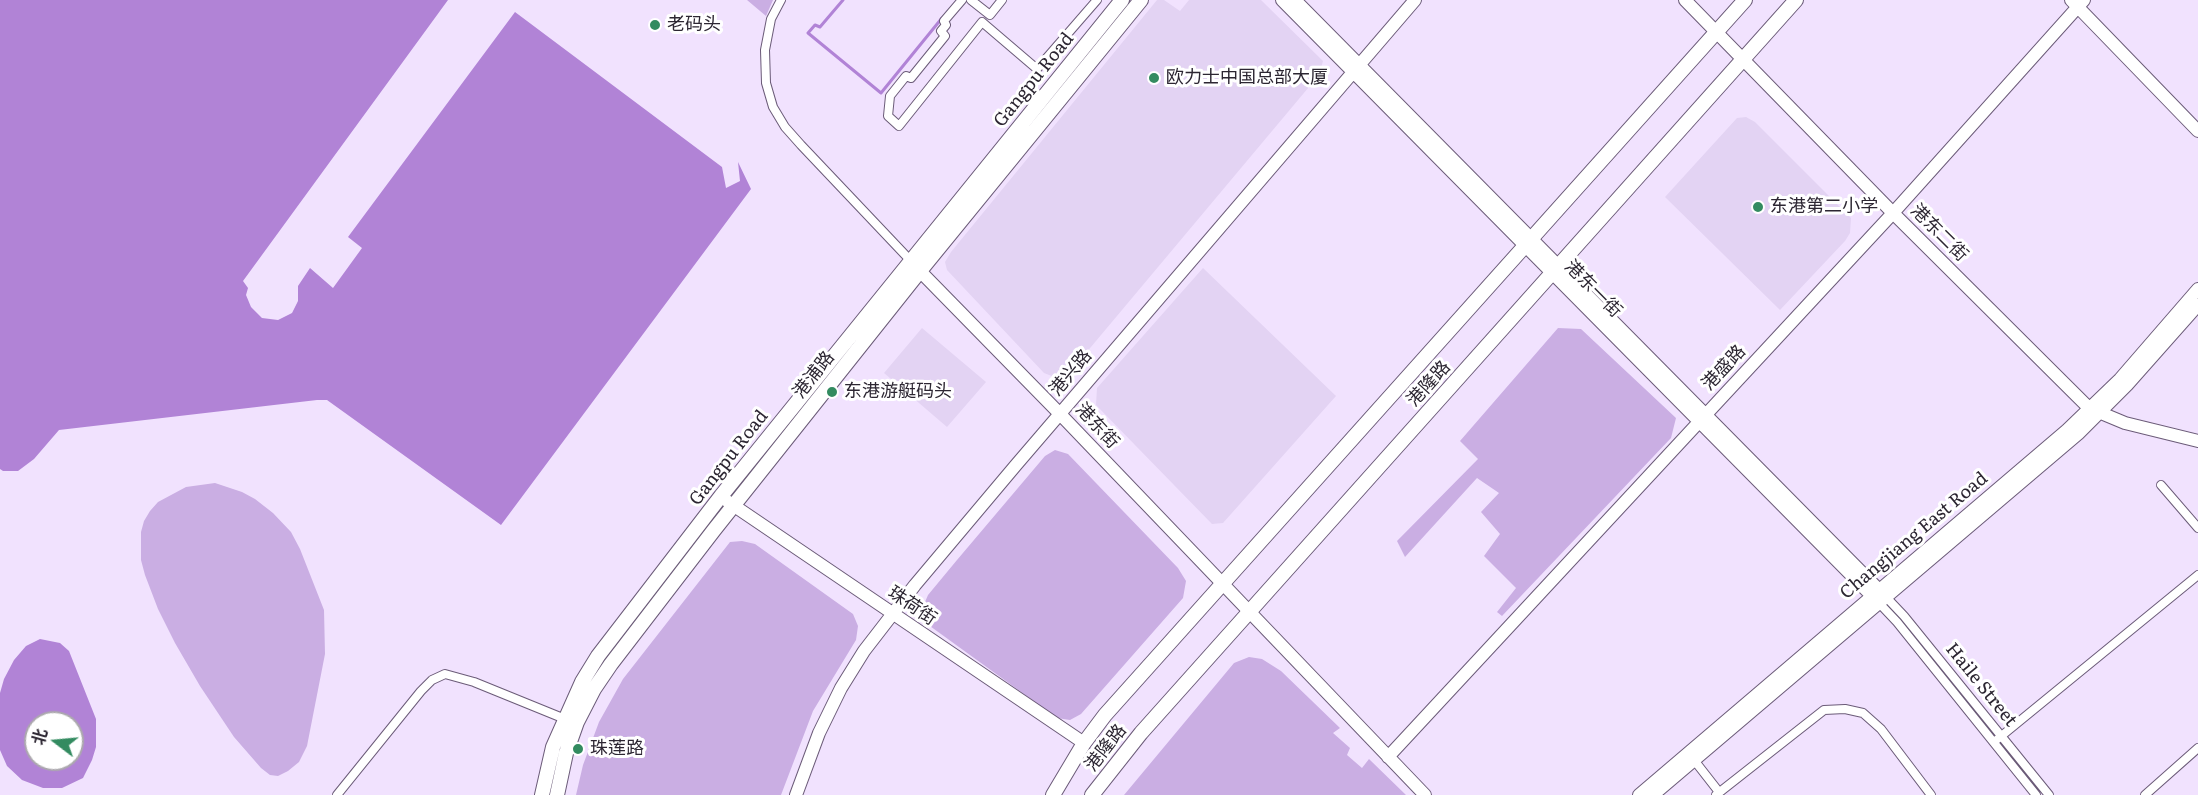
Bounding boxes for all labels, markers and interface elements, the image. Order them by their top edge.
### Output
place label: 老码头 [667,14,721,36]
marker: 老码头 [648,18,662,32]
street label: Gangpu Road [990,29,1078,131]
place label: 欧力士中国总部大厦 [1166,67,1328,89]
marker: 欧力士中国总部大厦 [1147,71,1161,85]
place label: 东港第二小学 [1770,196,1878,218]
marker: 东港第二小学 [1751,200,1765,214]
street label: 港东二街 [1906,200,1972,266]
street label: 港东一街 [1560,256,1626,322]
street label: 港盛路 [1698,341,1750,395]
street label: 港兴路 [1045,345,1097,401]
street label: 港浦路 [789,347,839,403]
street label: 港隆路 [1403,357,1455,411]
place label: 东港游艇码头 [844,381,952,403]
marker: 东港游艇码头 [825,385,839,399]
street label: 港东街 [1071,399,1123,453]
street label: Gangpu Road [685,406,773,510]
street label: Changjiang East Road [1836,468,1992,604]
street label: 珠荷街 [884,582,940,630]
street label: Haile Street [1941,639,2021,731]
north arrow [24,711,84,771]
street label: 港隆路 [1081,720,1131,776]
text: 北 [25,726,52,748]
place label: 珠莲路 [590,738,644,760]
marker: 珠莲路 [571,742,585,756]

